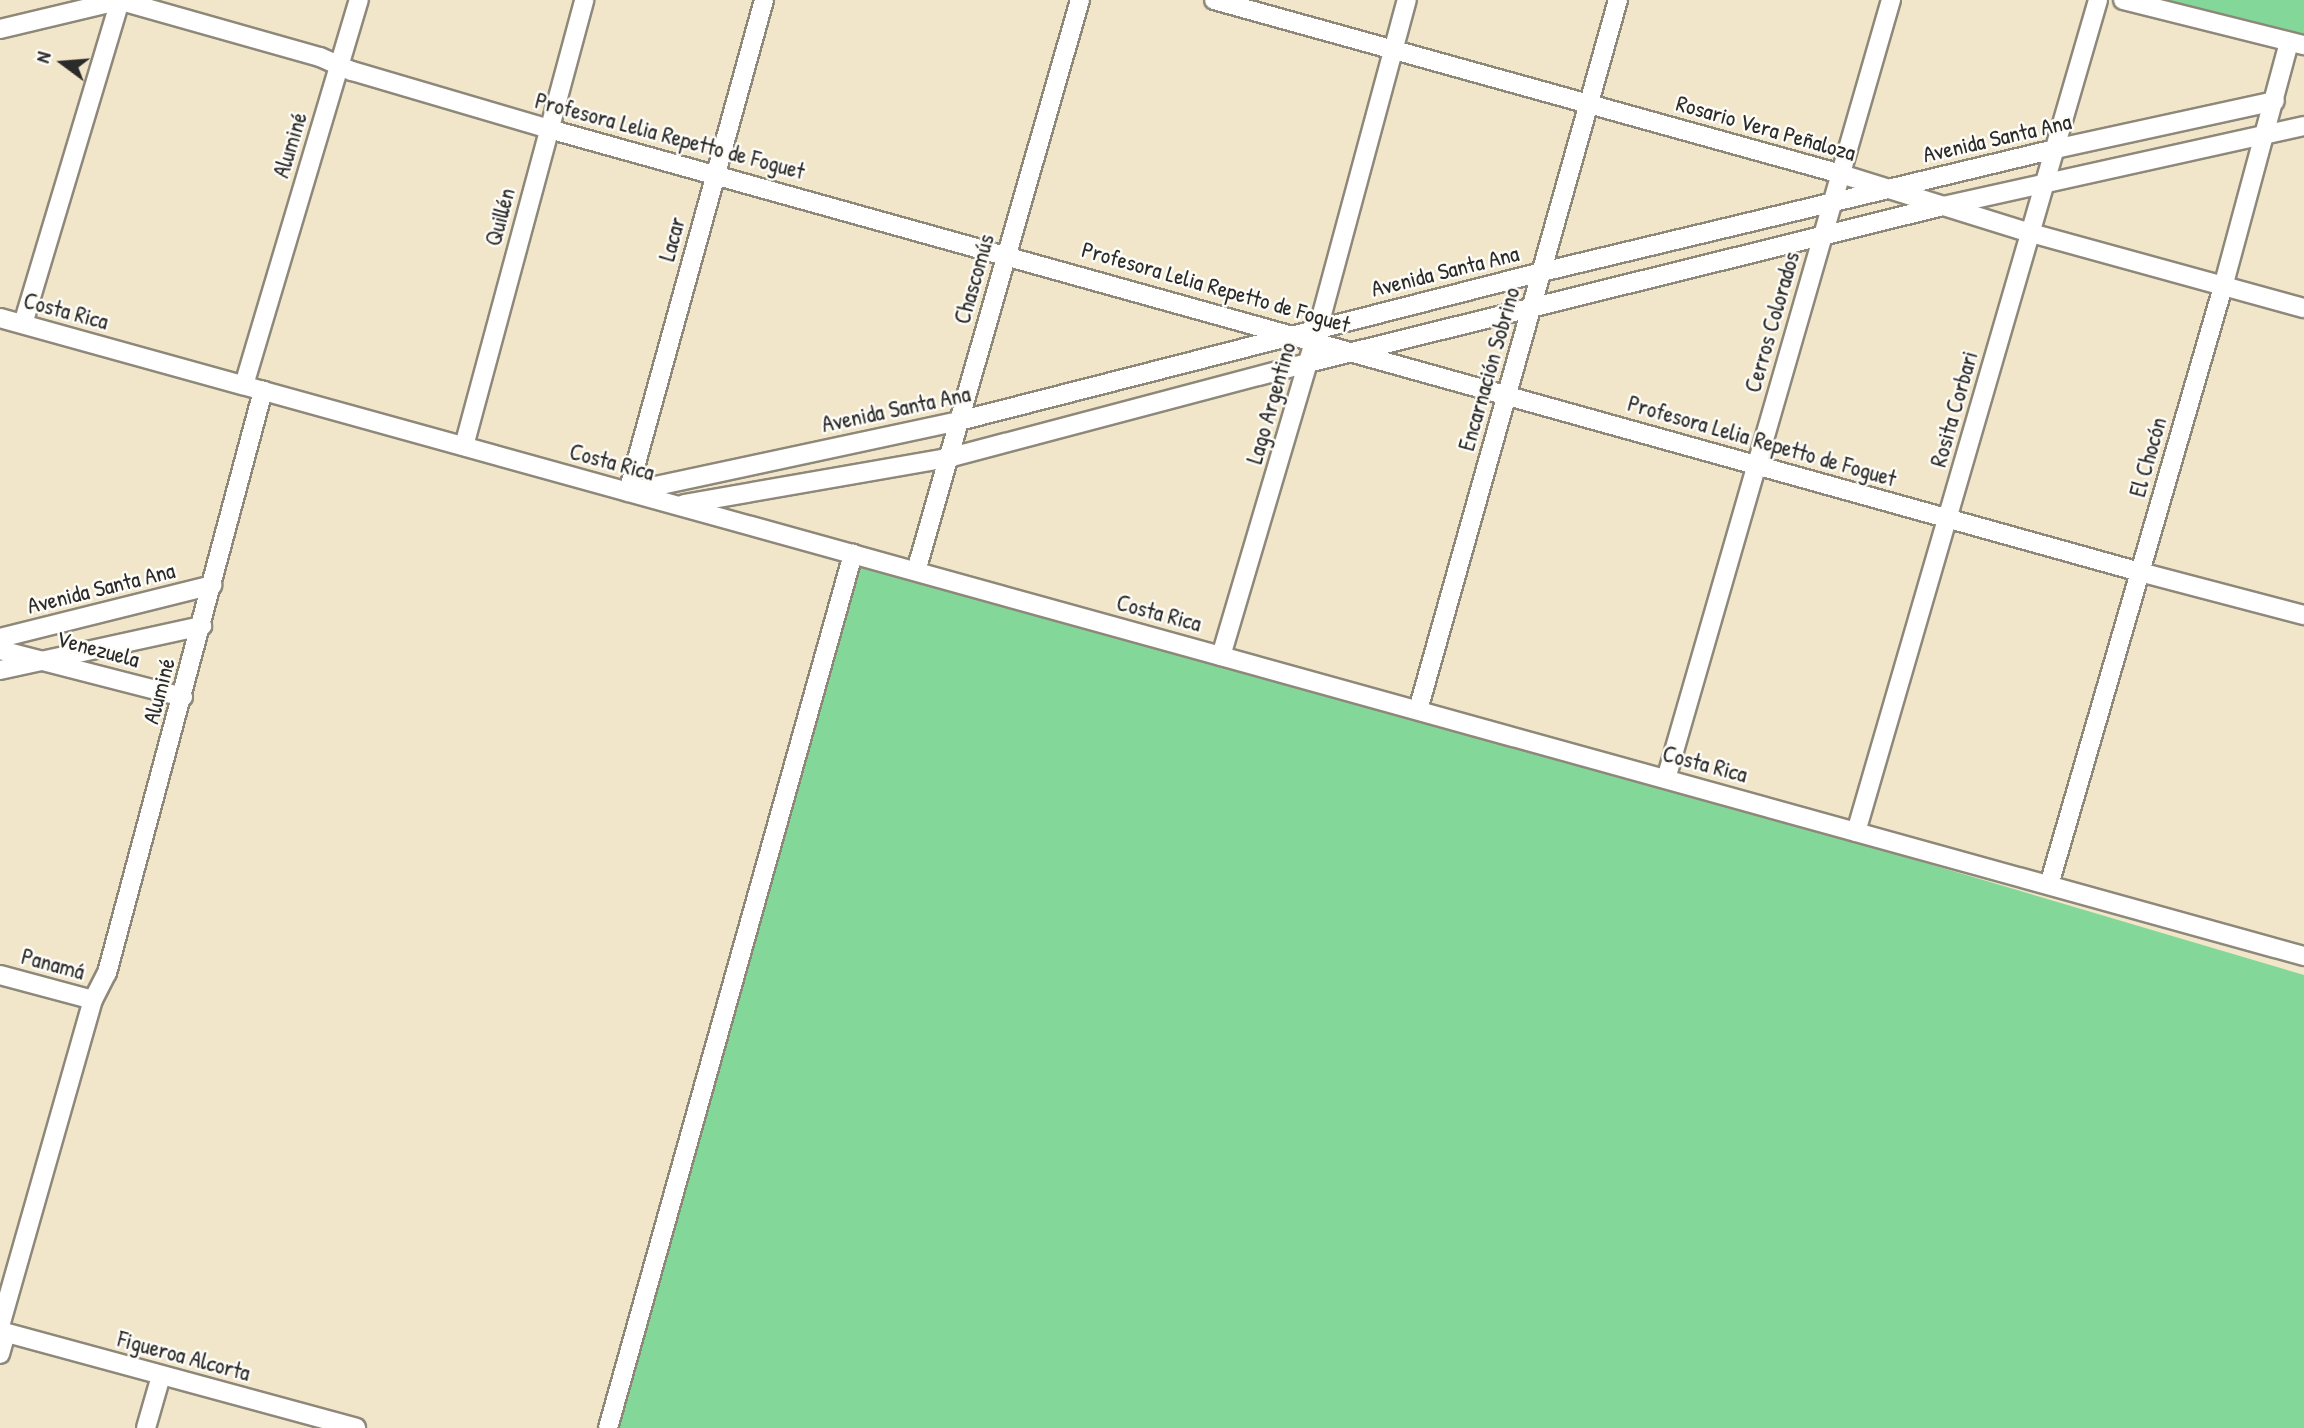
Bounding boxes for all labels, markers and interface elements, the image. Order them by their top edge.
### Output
north arrow [28,28,98,98]
text: N [29,49,57,66]
street label: Profesora Lelia Repetto de Foguet [532,87,808,185]
street label: Rosario Vera Peñaloza [1673,89,1859,167]
street label: Avenida Santa Ana [1920,108,2074,168]
street label: Aluminé [267,109,313,181]
street label: Quillén [479,185,521,249]
street label: Lacar [653,214,691,264]
street label: Chascomús [948,231,1000,327]
street label: Profesora Lelia Repetto de Foguet [1079,235,1353,339]
street label: Avenida Santa Ana [1368,239,1522,303]
street label: Cerros Colorados [1739,248,1805,396]
street label: Encarnación Sobrino [1452,284,1526,454]
street label: Costa Rica [21,286,111,336]
street label: Lago Argentino [1241,339,1301,467]
street label: Rosita Corbari [1924,348,1984,470]
street label: Avenida Santa Ana [819,380,973,438]
street label: Profesora Lelia Repetto de Foguet [1625,389,1899,493]
street label: El Chocón [2123,414,2173,500]
street label: Costa Rica [567,437,657,487]
street label: Avenida Santa Ana [24,556,178,620]
street label: Costa Rica [1114,588,1204,638]
street label: Venezuela [53,625,143,673]
street label: Aluminé [137,655,181,727]
street label: Costa Rica [1660,739,1750,789]
street label: Panamá [18,942,88,986]
street label: Figueroa Alcorta [115,1325,253,1387]

